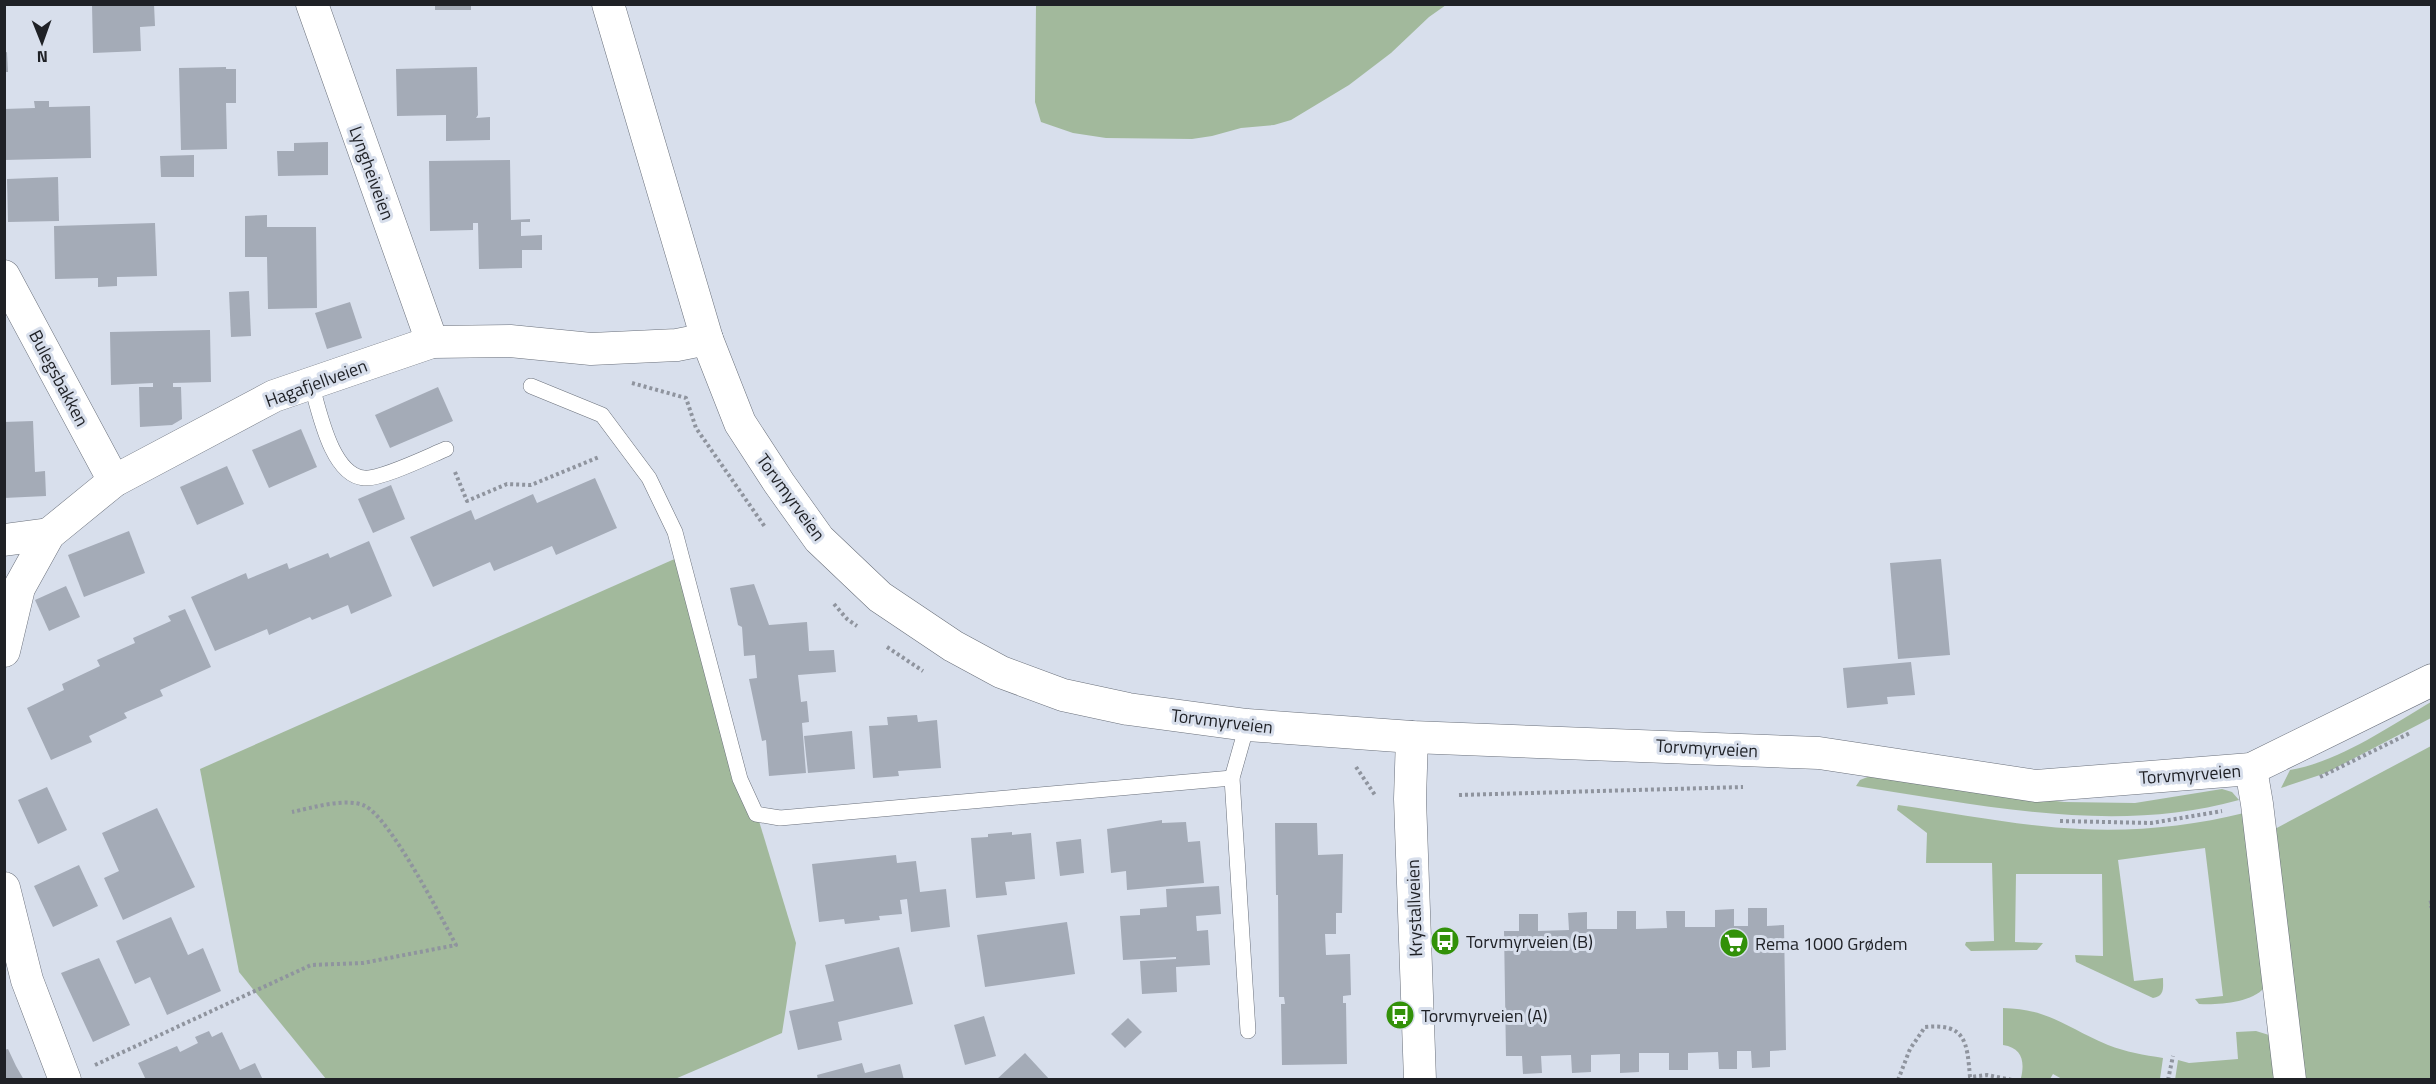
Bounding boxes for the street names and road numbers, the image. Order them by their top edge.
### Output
street label: Lyngheiveien [342,122,402,224]
street label: Bulegsbakken [22,325,96,431]
street label: Hagafjellveien [261,352,371,414]
street label: Torvmyrveien [750,448,832,546]
street label: Torvmyrveien [1170,701,1274,741]
street label: Torvmyrveien [1655,732,1759,764]
street label: Torvmyrveien [2138,757,2242,791]
street label: Krystallveien [1399,859,1429,957]

